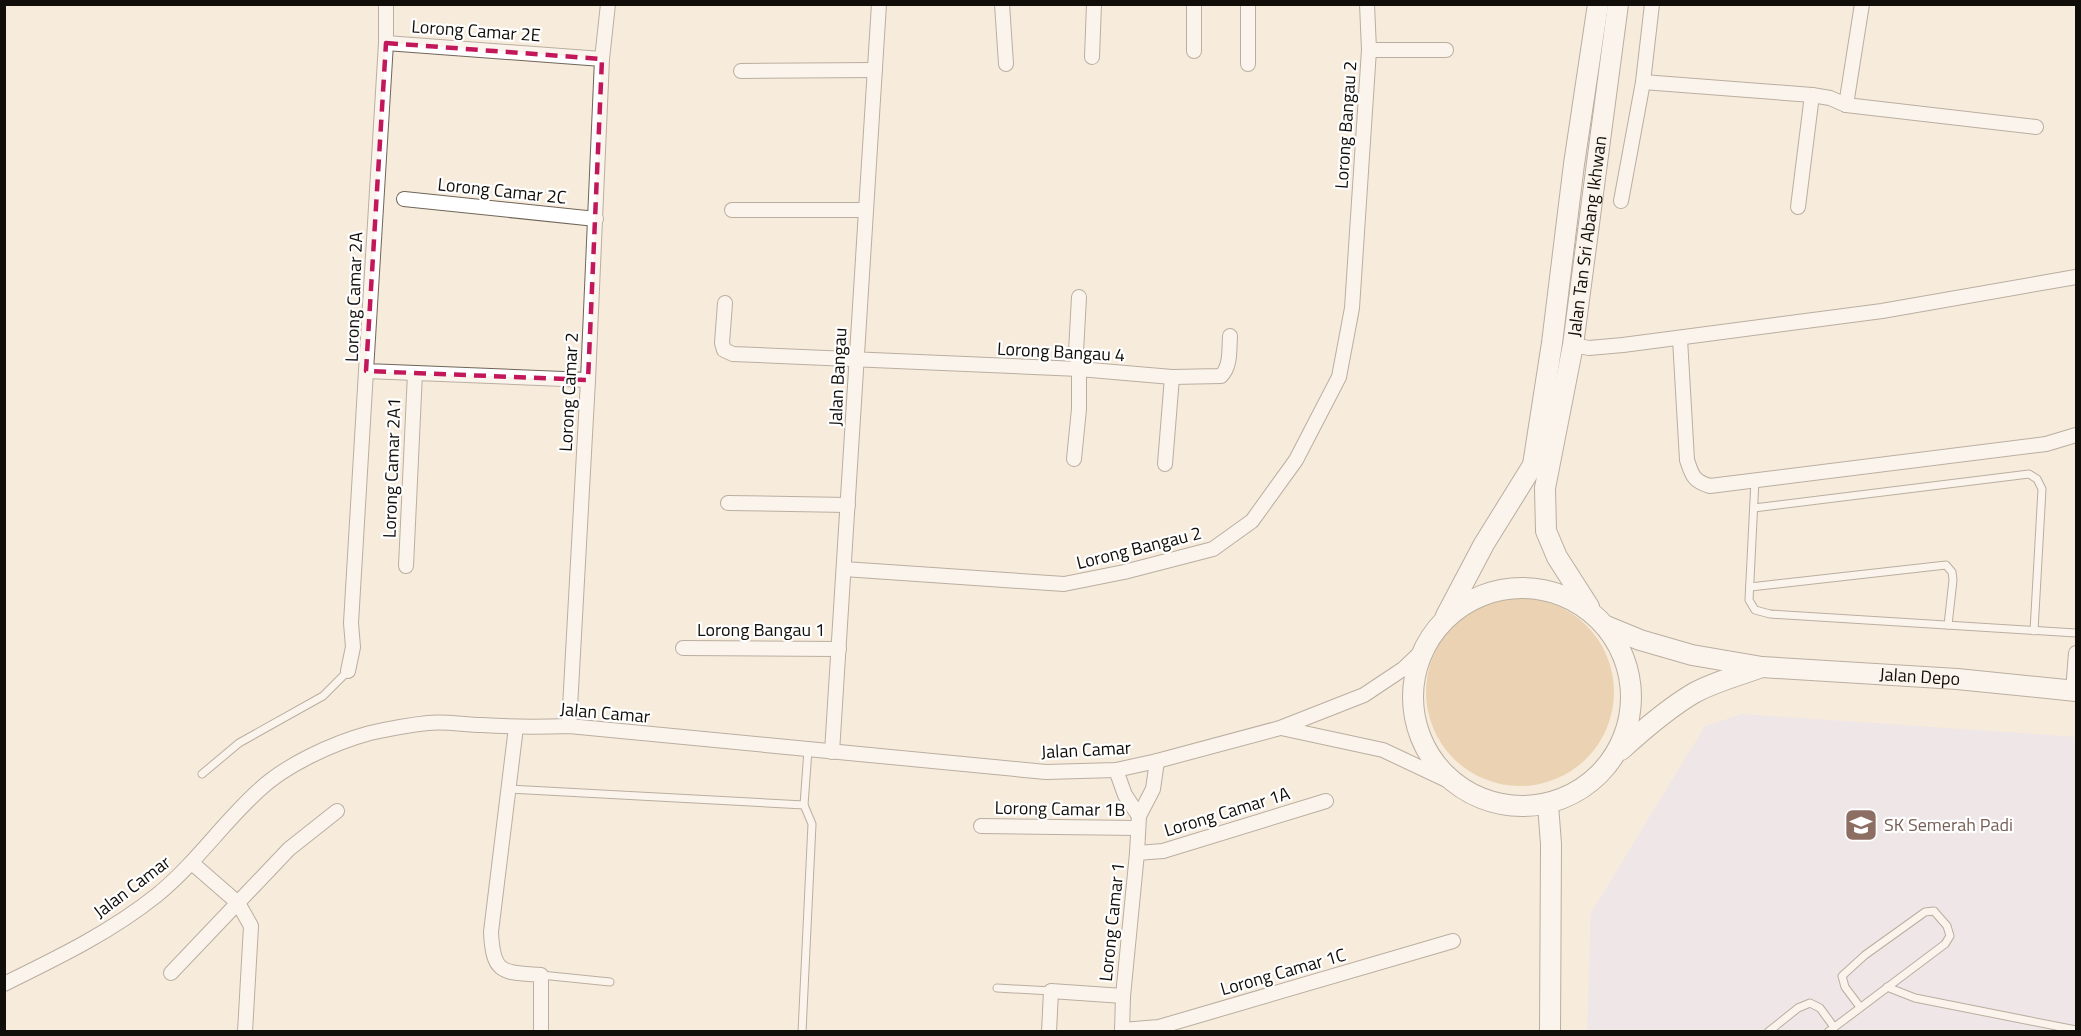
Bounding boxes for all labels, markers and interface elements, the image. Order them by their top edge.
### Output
street label: Lorong Camar 2E [410,13,542,48]
street label: Lorong Bangau 2 [1328,60,1363,190]
street label: Jalan Tan Sri Abang Ikhwan [1560,134,1613,338]
street label: Lorong Camar 2C [436,170,568,211]
street label: Lorong Camar 2A [338,231,369,363]
street label: Jalan Bangau [821,327,854,427]
street label: Lorong Camar 2 [552,332,585,452]
street label: Lorong Bangau 4 [996,335,1126,368]
street label: Lorong Camar 2A1 [376,397,407,539]
street label: Lorong Bangau 2 [1073,519,1204,576]
street label: Lorong Bangau 1 [697,616,825,643]
street label: Jalan Depo [1879,660,1961,692]
street label: Jalan Camar [559,695,651,730]
street label: Jalan Camar [1040,734,1132,765]
street label: Lorong Camar 1A [1161,779,1293,843]
street label: Lorong Camar 1B [994,794,1126,823]
school or university icon: SK Semerah Padi [1843,807,1879,843]
place label: SK Semerah Padi [1884,811,2013,838]
street label: Jalan Camar [88,849,176,925]
street label: Lorong Camar 1 [1092,861,1131,983]
street label: Lorong Camar 1C [1217,941,1349,1002]

